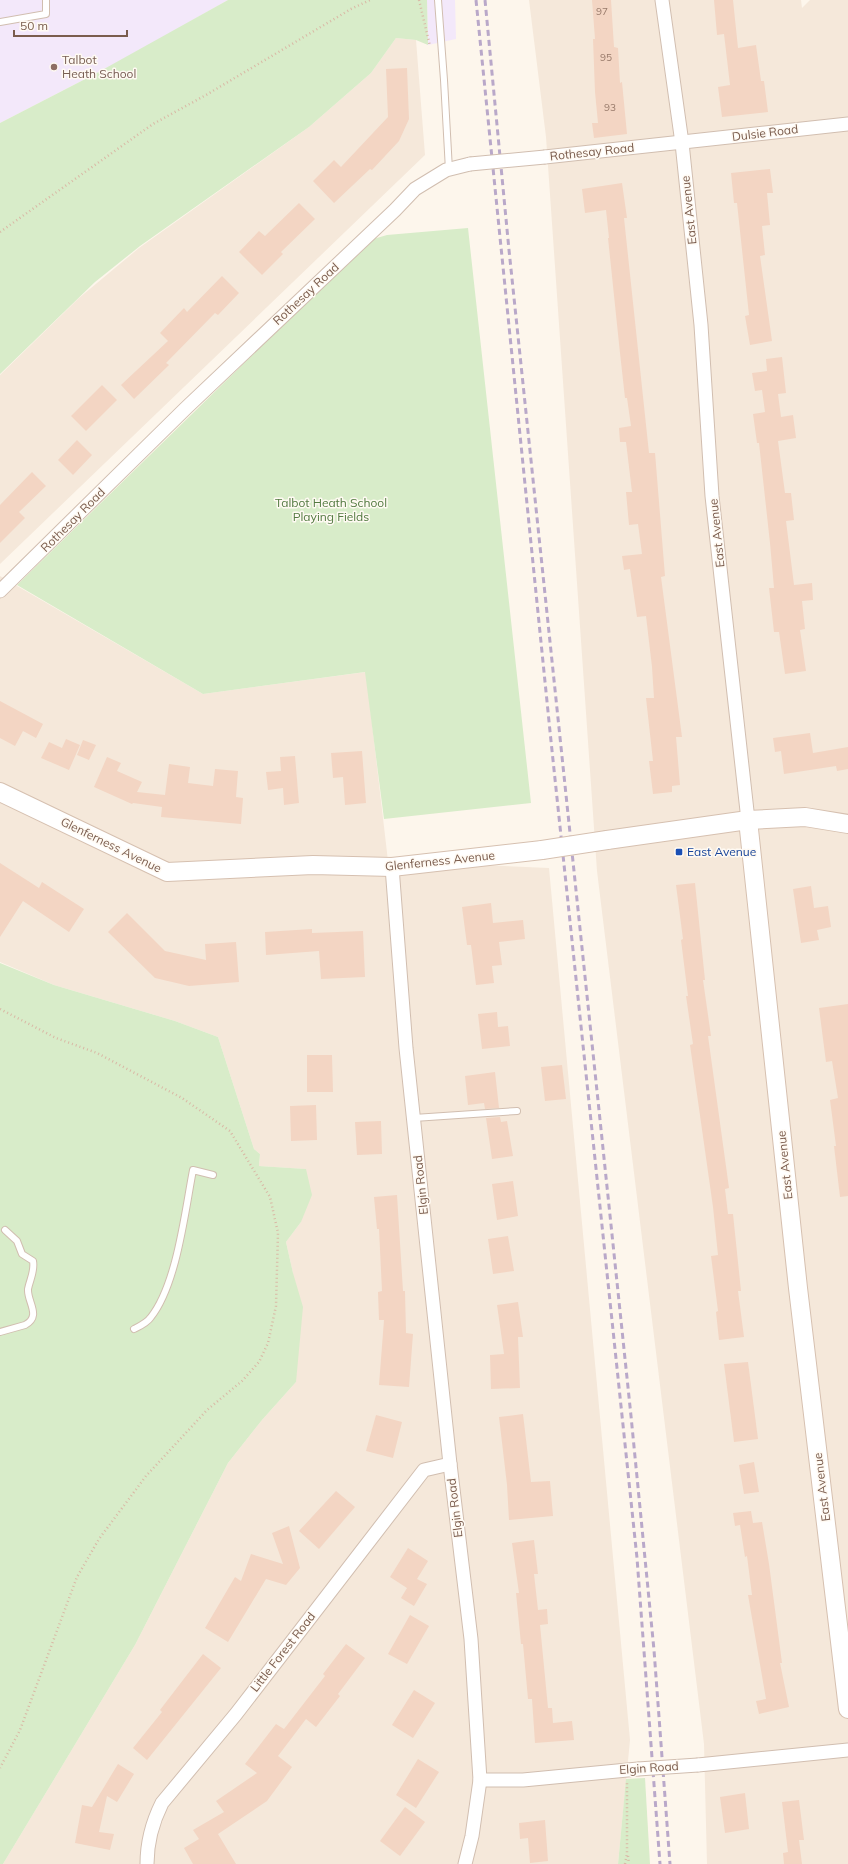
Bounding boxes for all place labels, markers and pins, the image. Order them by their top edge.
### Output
place label: Talbot Heath School [62,52,136,81]
marker: Talbot Heath School [49,62,59,72]
place label: East Avenue [687,844,756,859]
marker: East Avenue [674,847,684,857]

